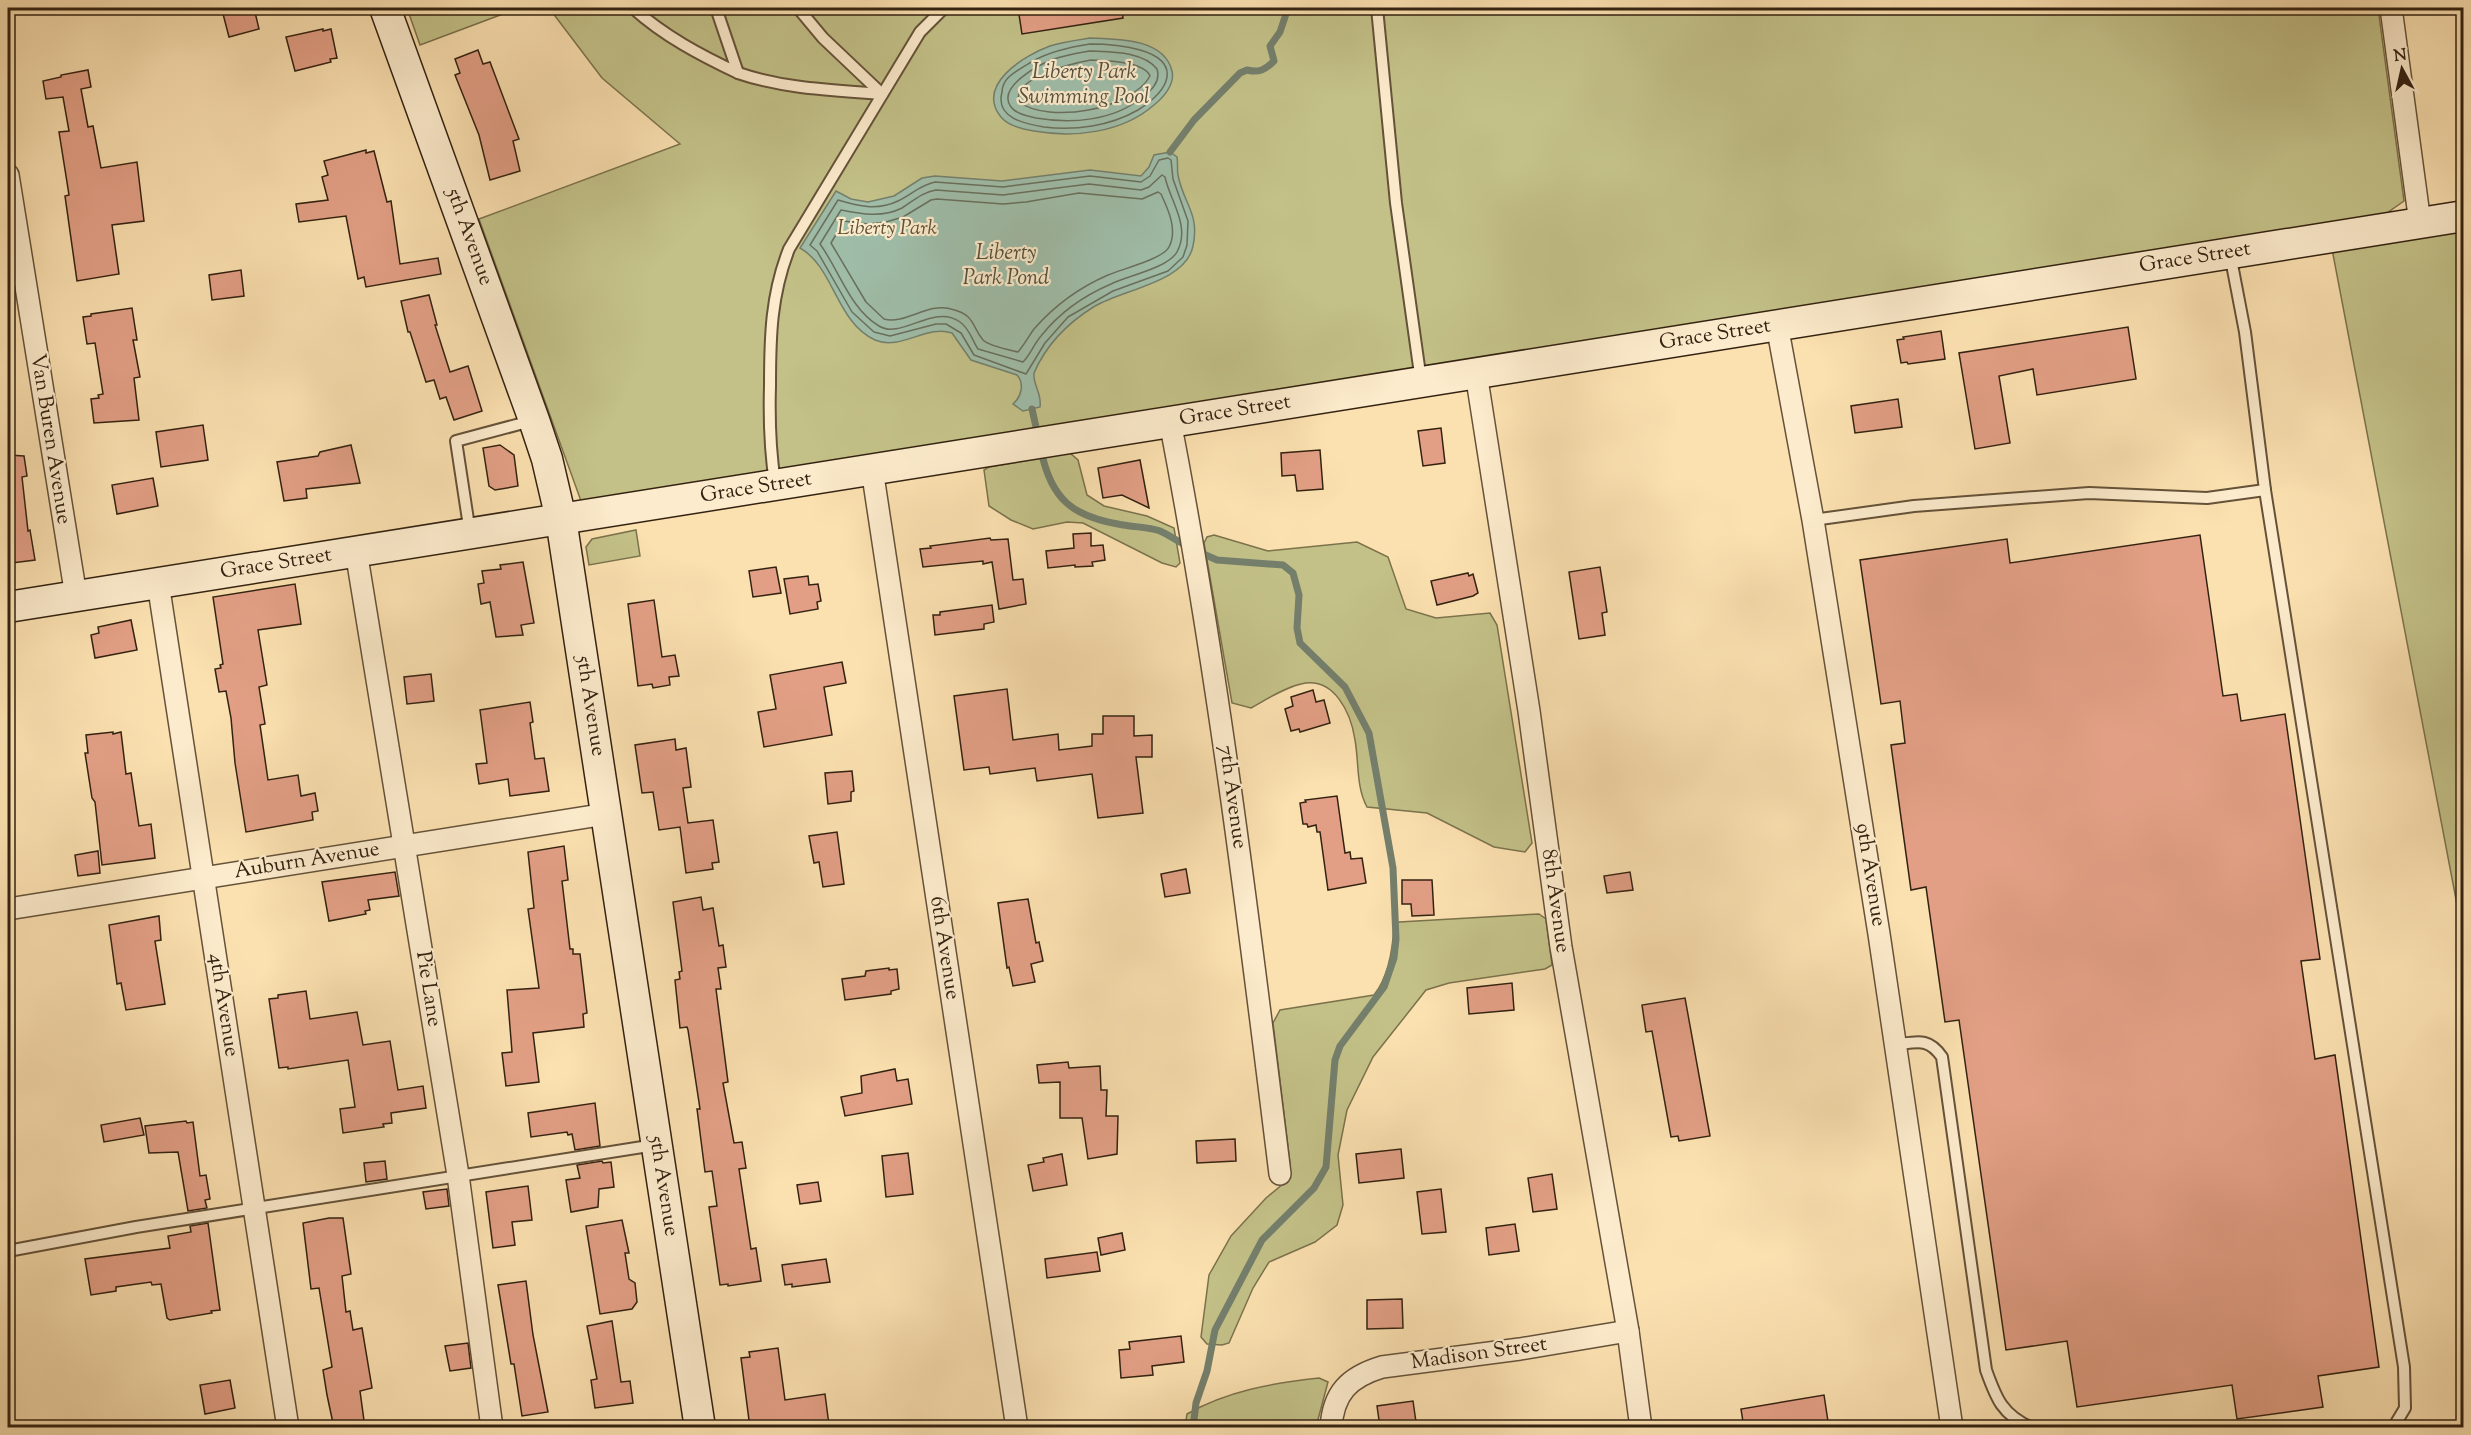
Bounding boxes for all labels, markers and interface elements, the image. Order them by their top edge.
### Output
north arrow [2372,39,2432,99]
text: N [2392,44,2408,69]
water label: Liberty Park Swimming Pool [1018,57,1150,114]
street label: 5th Avenue [437,183,500,290]
park label: Liberty Park [837,214,937,244]
street label: Grace Street [2137,234,2253,282]
water label: Liberty Park Pond [963,238,1049,295]
street label: Grace Street [1657,311,1773,359]
street label: Van Buren Avenue [22,352,78,526]
street label: Grace Street [1177,387,1293,435]
street label: Grace Street [698,464,814,512]
street label: Grace Street [218,540,334,588]
street label: 5th Avenue [567,653,613,758]
street label: 7th Avenue [1210,743,1254,851]
street label: 9th Avenue [1847,821,1893,929]
street label: Auburn Avenue [232,835,382,887]
street label: 8th Avenue [1533,847,1577,955]
street label: 6th Avenue [921,894,967,1002]
street label: Pie Lane [407,949,449,1029]
street label: 4th Avenue [200,951,246,1059]
street label: 5th Avenue [640,1133,686,1238]
street label: Madison Street [1409,1330,1549,1378]

